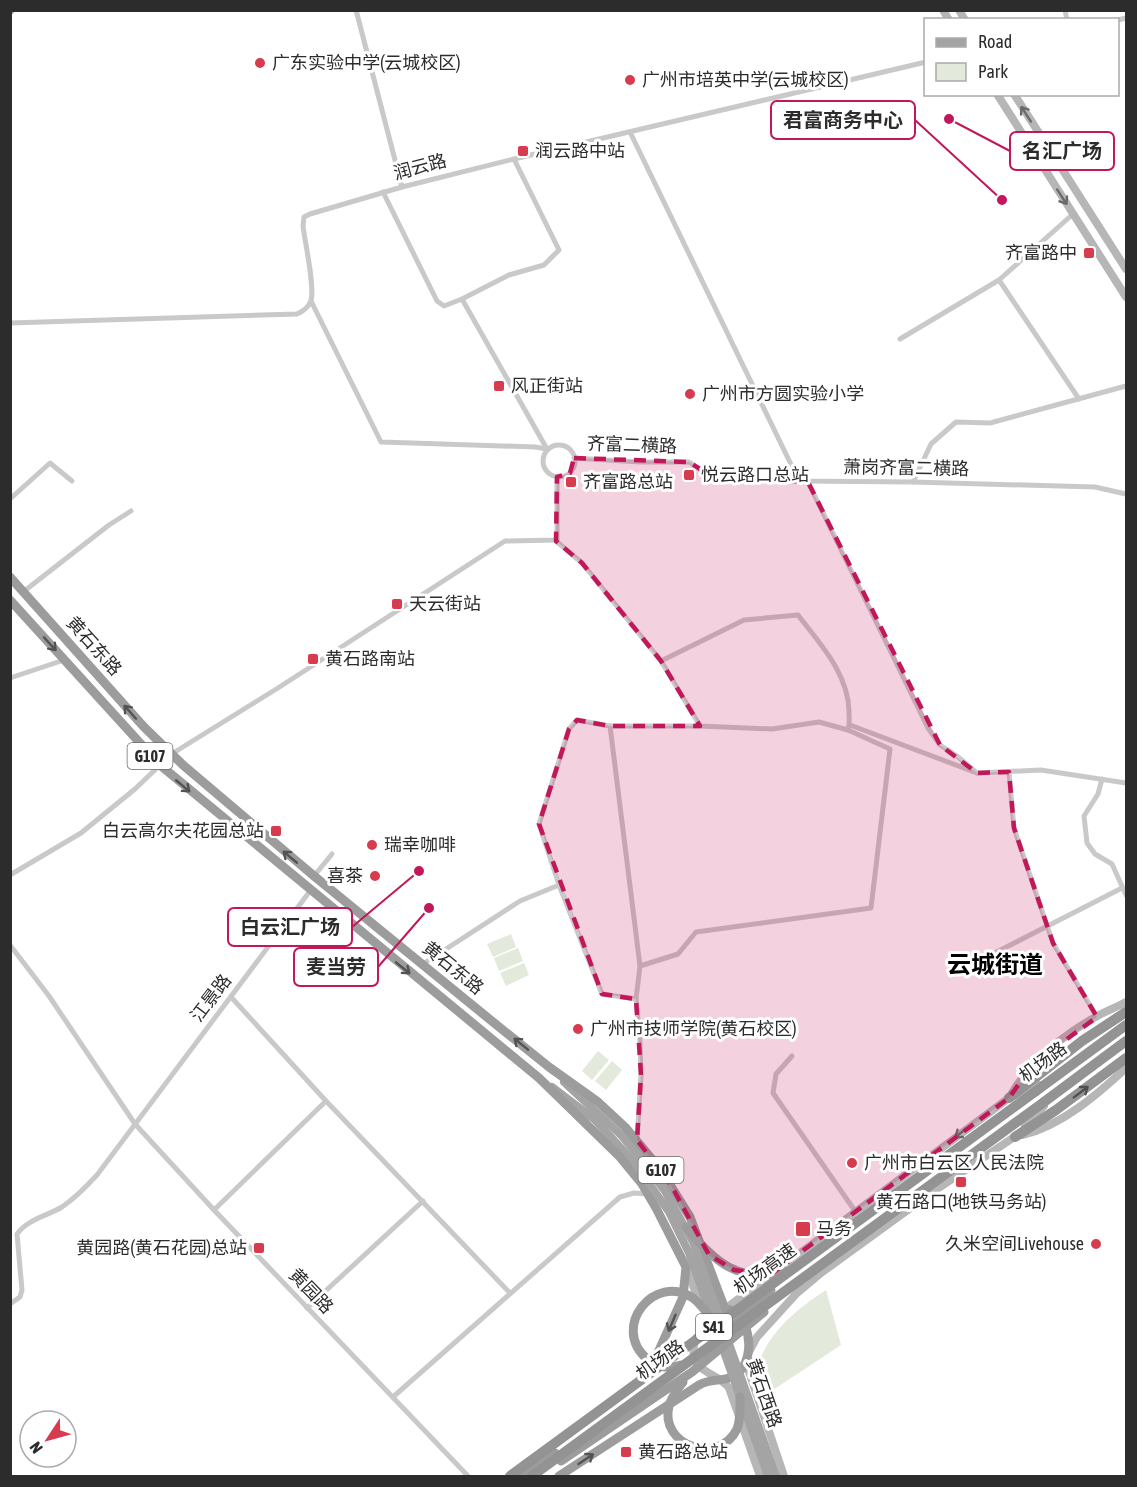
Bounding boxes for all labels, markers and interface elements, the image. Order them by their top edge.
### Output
legend [924,18,1119,96]
text: Road [978,31,1012,52]
place label: 广东实验中学(云城校区) [272,52,461,73]
marker: 广东实验中学(云城校区) [253,56,267,70]
text: Park [978,61,1008,82]
place label: 广州市培英中学(云城校区) [642,69,849,90]
marker: 广州市培英中学(云城校区) [623,73,637,87]
callout: 君富商务中心 [771,101,915,139]
one-way arrow [1020,106,1032,123]
text: 君富商务中心 [783,108,903,131]
callout: 名汇广场 [1010,132,1114,170]
text: 名汇广场 [1022,139,1102,162]
place label: 润云路中站 [535,140,625,161]
marker: 润云路中站 [516,144,530,158]
street label: 润云路 [391,149,449,184]
one-way arrow [1056,188,1068,205]
place label: 齐富路中 [1005,242,1077,263]
marker: 齐富路中 [1082,246,1096,260]
place label: 风正街站 [511,375,583,396]
marker: 风正街站 [492,379,506,393]
place label: 广州市方圆实验小学 [702,383,864,404]
marker: 广州市方圆实验小学 [683,387,697,401]
street label: 齐富二横路 [587,432,677,457]
street label: 萧岗齐富二横路 [843,456,969,479]
place label: 悦云路口总站 [701,464,809,485]
marker: 悦云路口总站 [682,468,696,482]
place label: 齐富路总站 [583,471,673,492]
marker: 齐富路总站 [564,475,578,489]
place label: 天云街站 [409,593,481,614]
marker: 天云街站 [390,597,404,611]
street label: 黄石东路 [62,612,126,679]
one-way arrow [43,636,57,651]
place label: 黄石路南站 [325,648,415,669]
marker: 黄石路南站 [306,652,320,666]
one-way arrow [123,705,137,720]
road number: G107 [128,743,172,769]
one-way arrow [175,779,191,792]
place label: 白云高尔夫花园总站 [102,820,264,841]
marker: 白云高尔夫花园总站 [269,824,283,838]
place label: 瑞幸咖啡 [384,834,456,855]
marker: 瑞幸咖啡 [365,838,379,852]
one-way arrow [282,850,298,863]
place label: 喜茶 [327,865,363,886]
marker: 喜茶 [368,869,382,883]
callout: 白云汇广场 [228,908,352,946]
text: 白云汇广场 [240,915,340,938]
street label: 黄石东路 [419,937,488,998]
callout: 麦当劳 [294,948,378,986]
district label: 云城街道 [947,951,1043,978]
text: 麦当劳 [306,955,366,978]
one-way arrow [395,961,410,975]
street label: 江景路 [186,970,235,1026]
place label: 广州市技师学院(黄石校区) [590,1018,797,1039]
marker: 广州市技师学院(黄石校区) [571,1022,585,1036]
street label: 机场路 [1015,1037,1071,1086]
one-way arrow [513,1038,529,1051]
one-way arrow [1073,1085,1089,1098]
one-way arrow [955,1126,971,1139]
place label: 广州市白云区人民法院 [864,1152,1044,1173]
marker: 广州市白云区人民法院 [845,1156,859,1170]
road number: G107 [638,1157,684,1183]
marker: 黄石路口(地铁马务站) [954,1175,968,1189]
place label: 黄石路口(地铁马务站) [876,1191,1046,1212]
place label: 马务 [816,1218,852,1239]
marker: 马务 [794,1220,812,1238]
place label: 久米空间Livehouse [945,1233,1084,1254]
place label: 黄园路(黄石花园)总站 [76,1237,247,1258]
marker: 久米空间Livehouse [1089,1237,1103,1251]
street label: 机场高速 [729,1239,800,1298]
marker: 黄园路(黄石花园)总站 [252,1241,266,1255]
street label: 黄园路 [285,1264,338,1317]
one-way arrow [666,1314,677,1332]
road number: S41 [696,1314,732,1340]
street label: 机场路 [632,1335,688,1384]
street label: 黄石西路 [743,1355,786,1430]
north arrow [18,1409,78,1469]
text: N [26,1439,46,1457]
place label: 黄石路总站 [638,1441,728,1462]
marker: 黄石路总站 [619,1445,633,1459]
one-way arrow [577,1452,594,1464]

